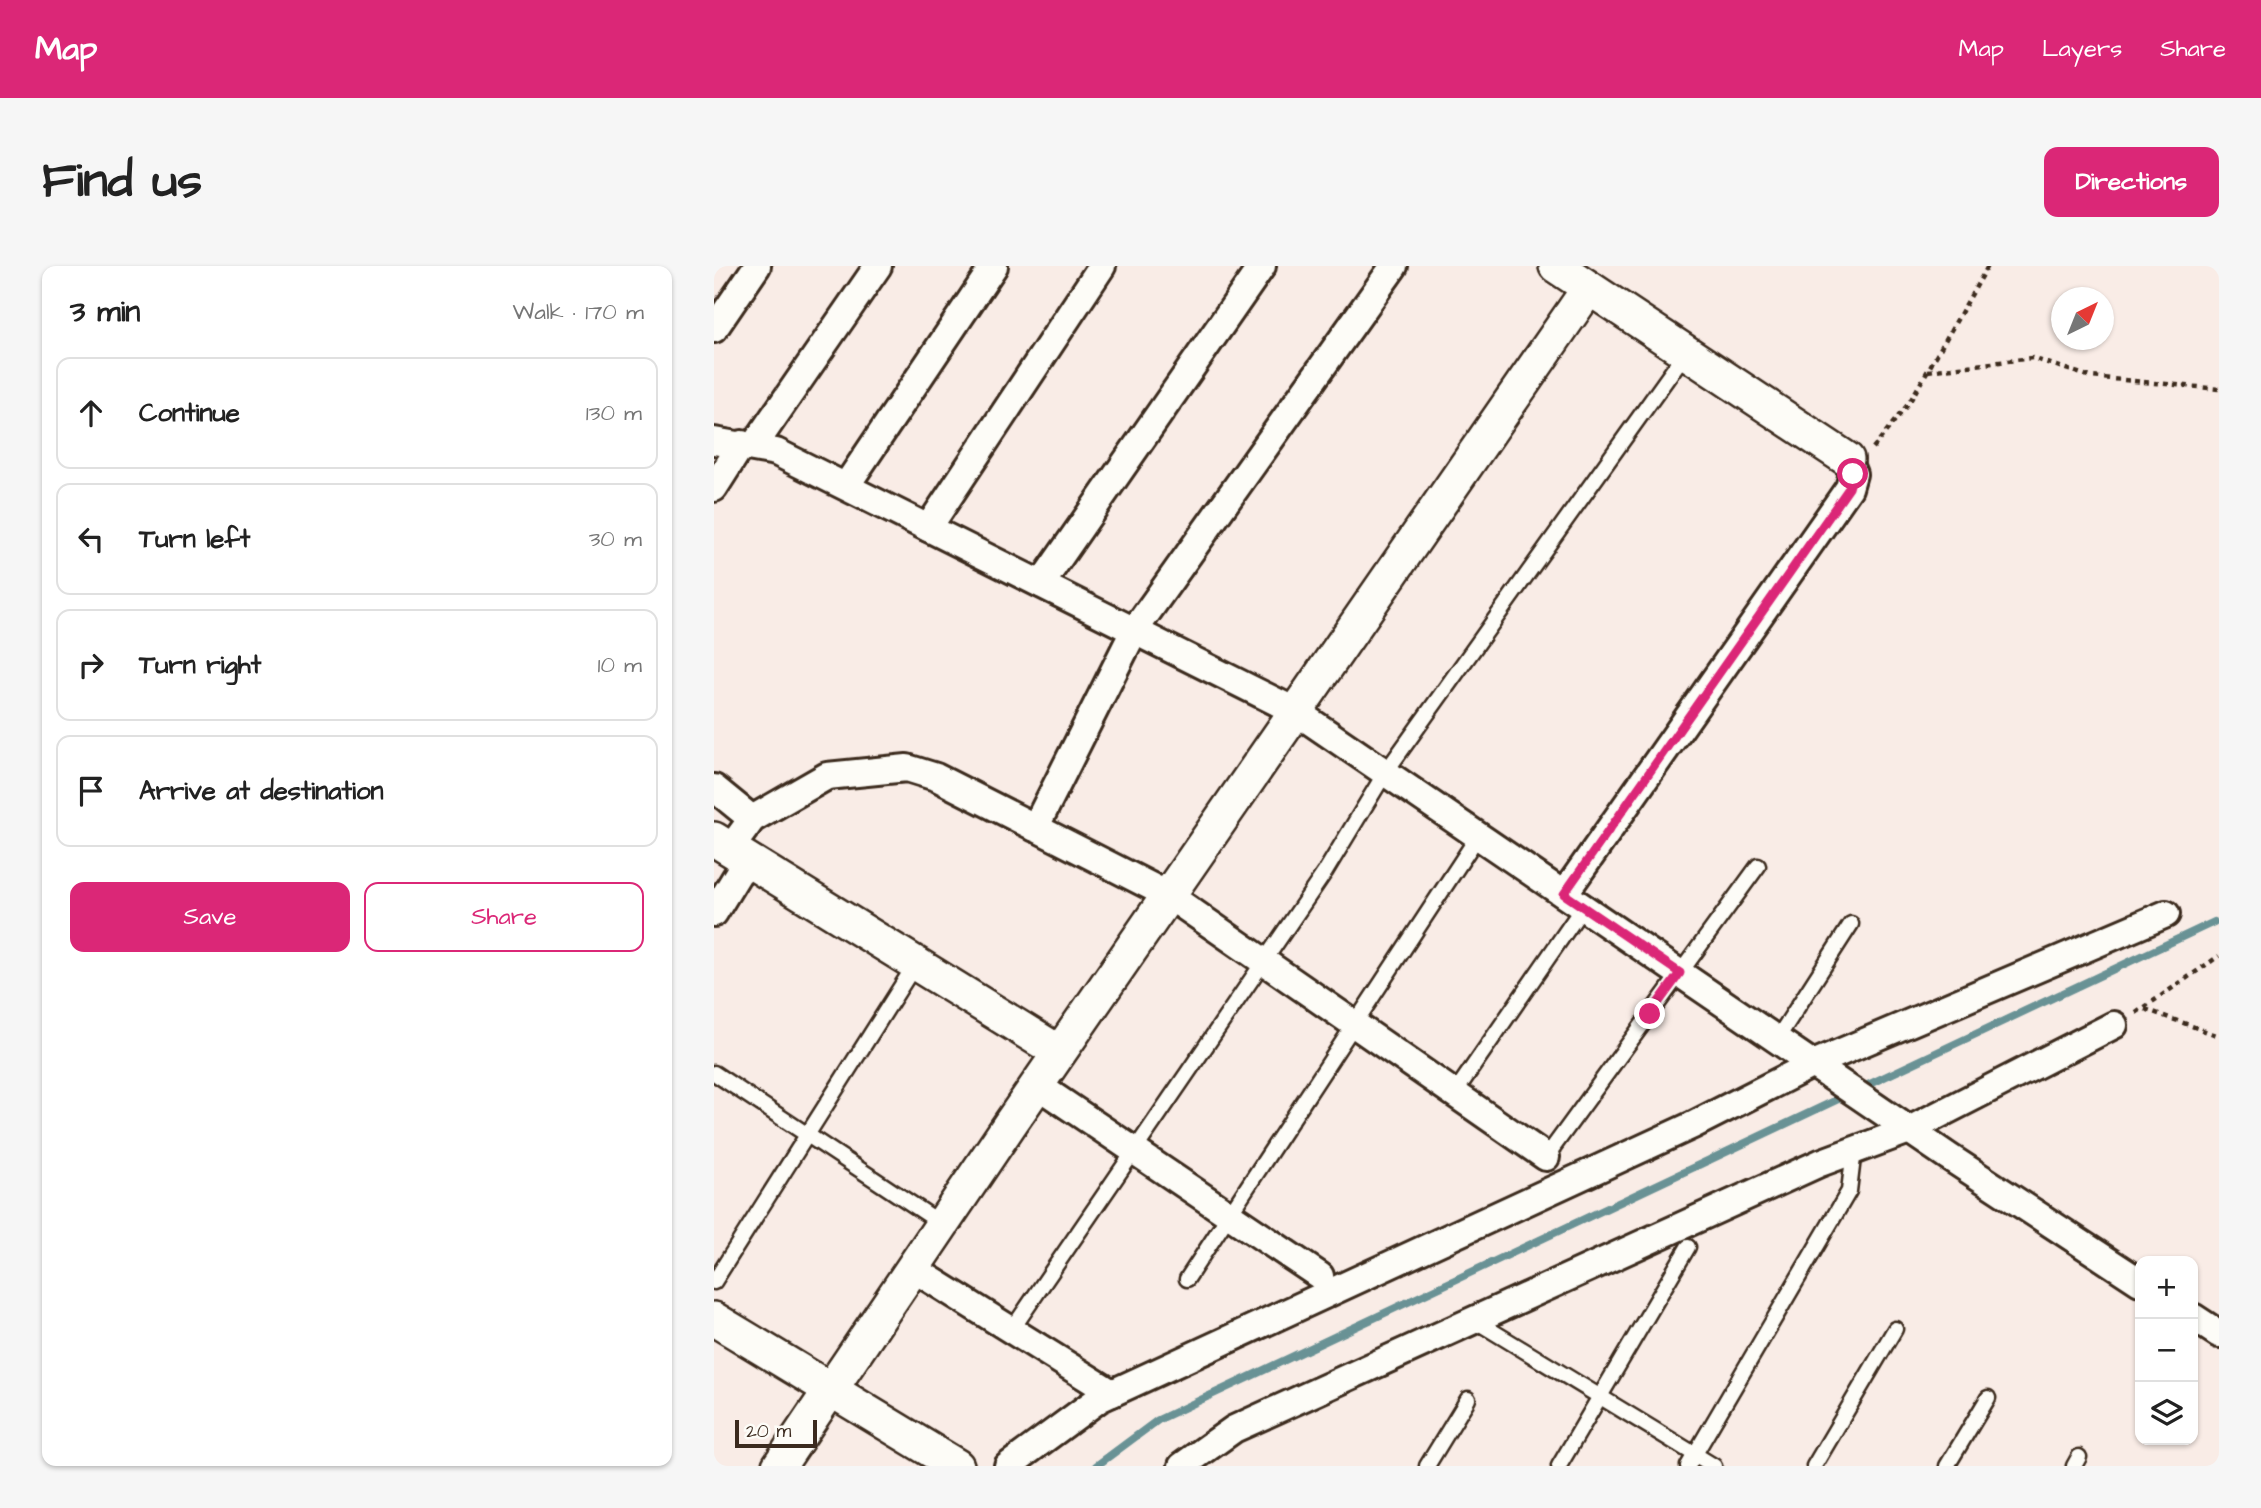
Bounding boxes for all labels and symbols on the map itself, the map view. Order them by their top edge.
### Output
north arrow [2051,287,2114,350]
route start [1837,458,1868,489]
route end [1634,998,1665,1029]
scale bar [735,1417,817,1449]

